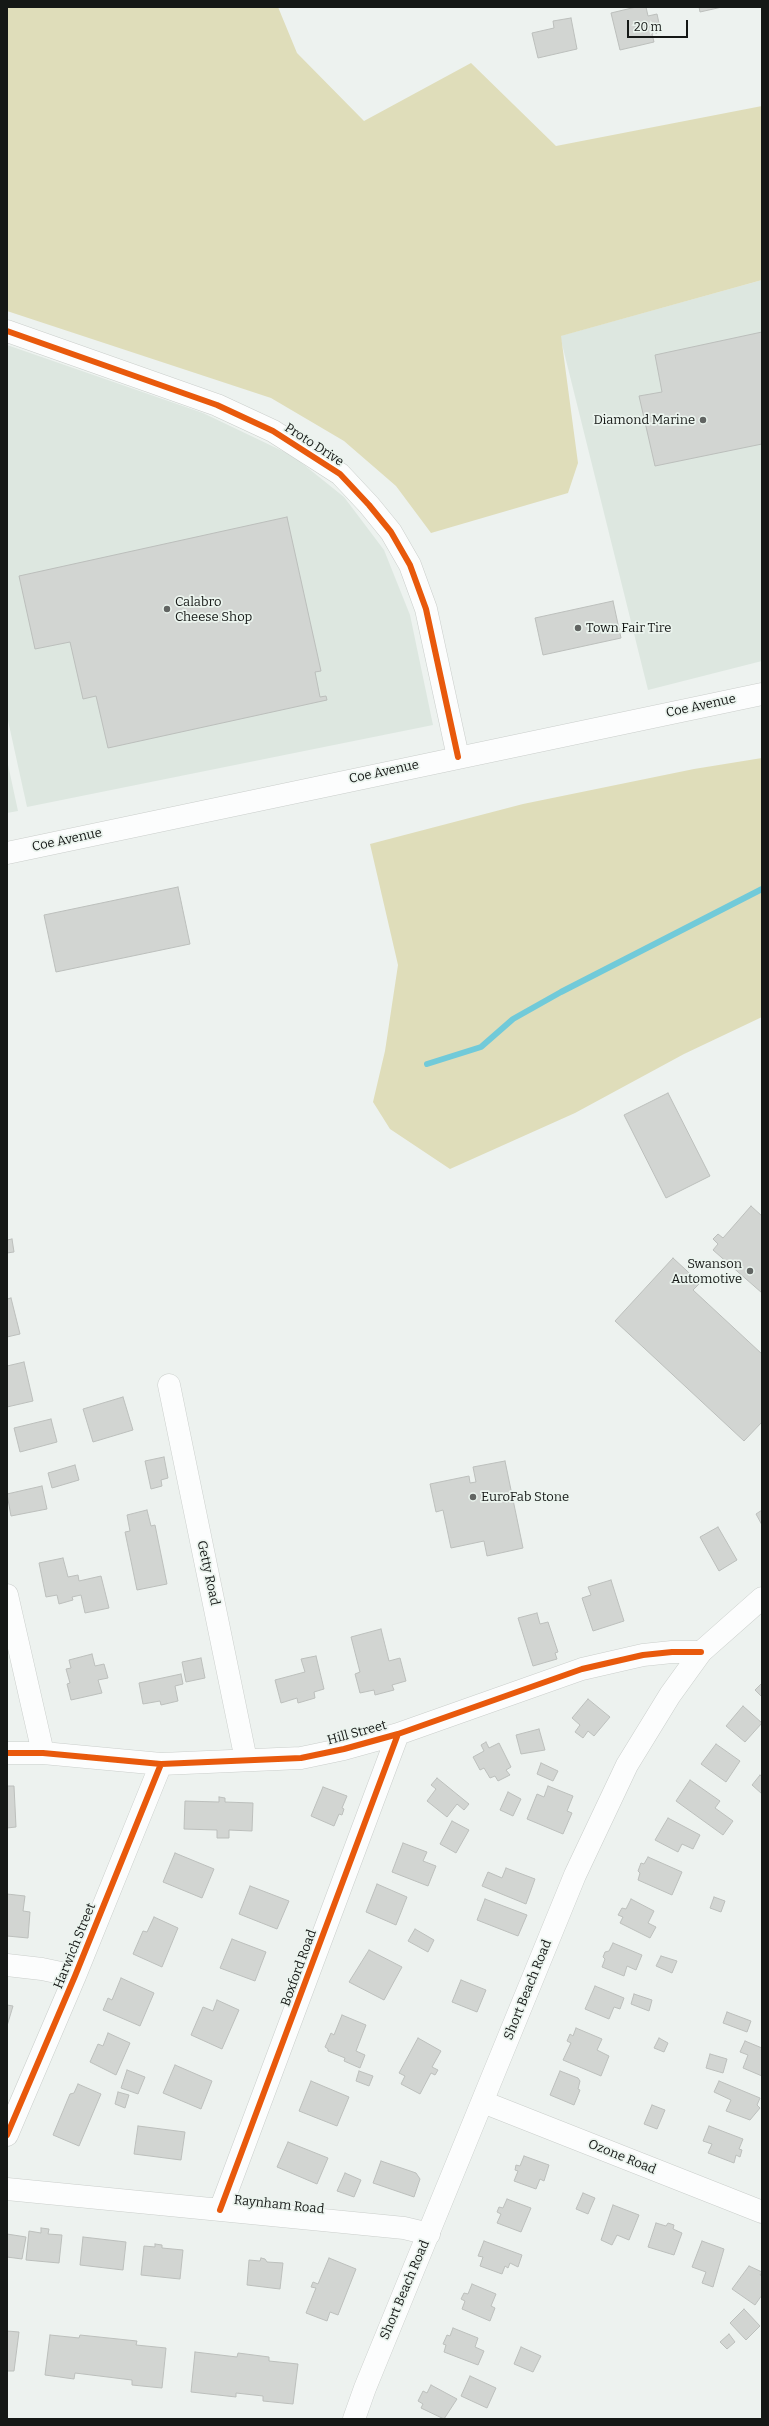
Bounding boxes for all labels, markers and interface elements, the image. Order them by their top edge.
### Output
scale bar [629,12,690,38]
text: 20 m [634,20,662,34]
place label: Diamond Marine [593,412,695,428]
marker: Diamond Marine [698,415,708,425]
street label: Proto Drive [282,420,346,470]
place label: Calabro Cheese Shop [175,594,252,625]
marker: Calabro Cheese Shop [162,604,172,614]
place label: Town Fair Tire [586,620,671,636]
marker: Town Fair Tire [573,623,583,633]
street label: Coe Avenue [665,691,737,721]
street label: Coe Avenue [348,757,420,787]
street label: Coe Avenue [31,825,103,855]
place label: Swanson Automotive [671,1256,742,1287]
marker: Swanson Automotive [745,1266,755,1276]
place label: EuroFab Stone [481,1489,569,1505]
marker: EuroFab Stone [468,1492,478,1502]
street label: Getty Road [194,1539,222,1607]
street label: Hill Street [326,1718,388,1748]
street label: Harwich Street [51,1901,99,1991]
street label: Boxford Road [278,1928,320,2008]
street label: Short Beach Road [501,1938,555,2042]
street label: Ozone Road [586,2136,658,2178]
street label: Raynham Road [233,2192,325,2218]
street label: Short Beach Road [377,2238,433,2342]

